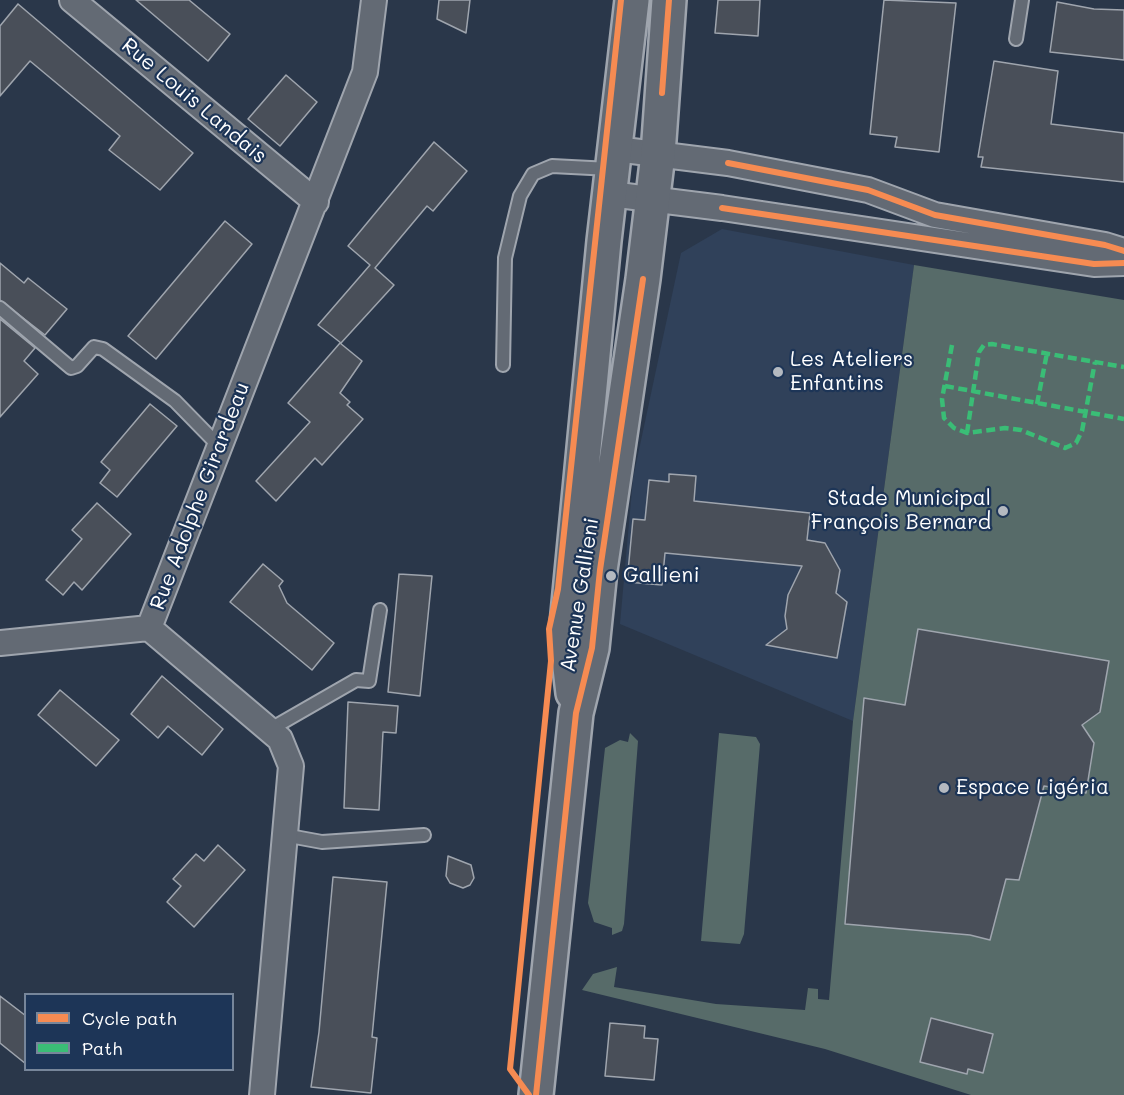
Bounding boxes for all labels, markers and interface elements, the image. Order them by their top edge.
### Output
street label: Rue Louis Landais [116,33,272,169]
place label: Les Ateliers Enfantins [790,347,913,397]
marker: Les Ateliers Enfantins [771,365,785,379]
street label: Rue Adolphe Girardeau [145,379,255,613]
place label: Stade Municipal François Bernard [811,486,991,536]
marker: Stade Municipal François Bernard [996,504,1010,518]
street label: Avenue Gallieni [555,516,605,674]
place label: Gallieni [623,563,700,589]
marker: Gallieni [604,569,618,583]
place label: Espace Ligéria [956,775,1109,801]
marker: Espace Ligéria [937,781,951,795]
legend [24,993,234,1071]
text: Cycle path [82,1006,177,1030]
text: Path [82,1036,122,1060]

